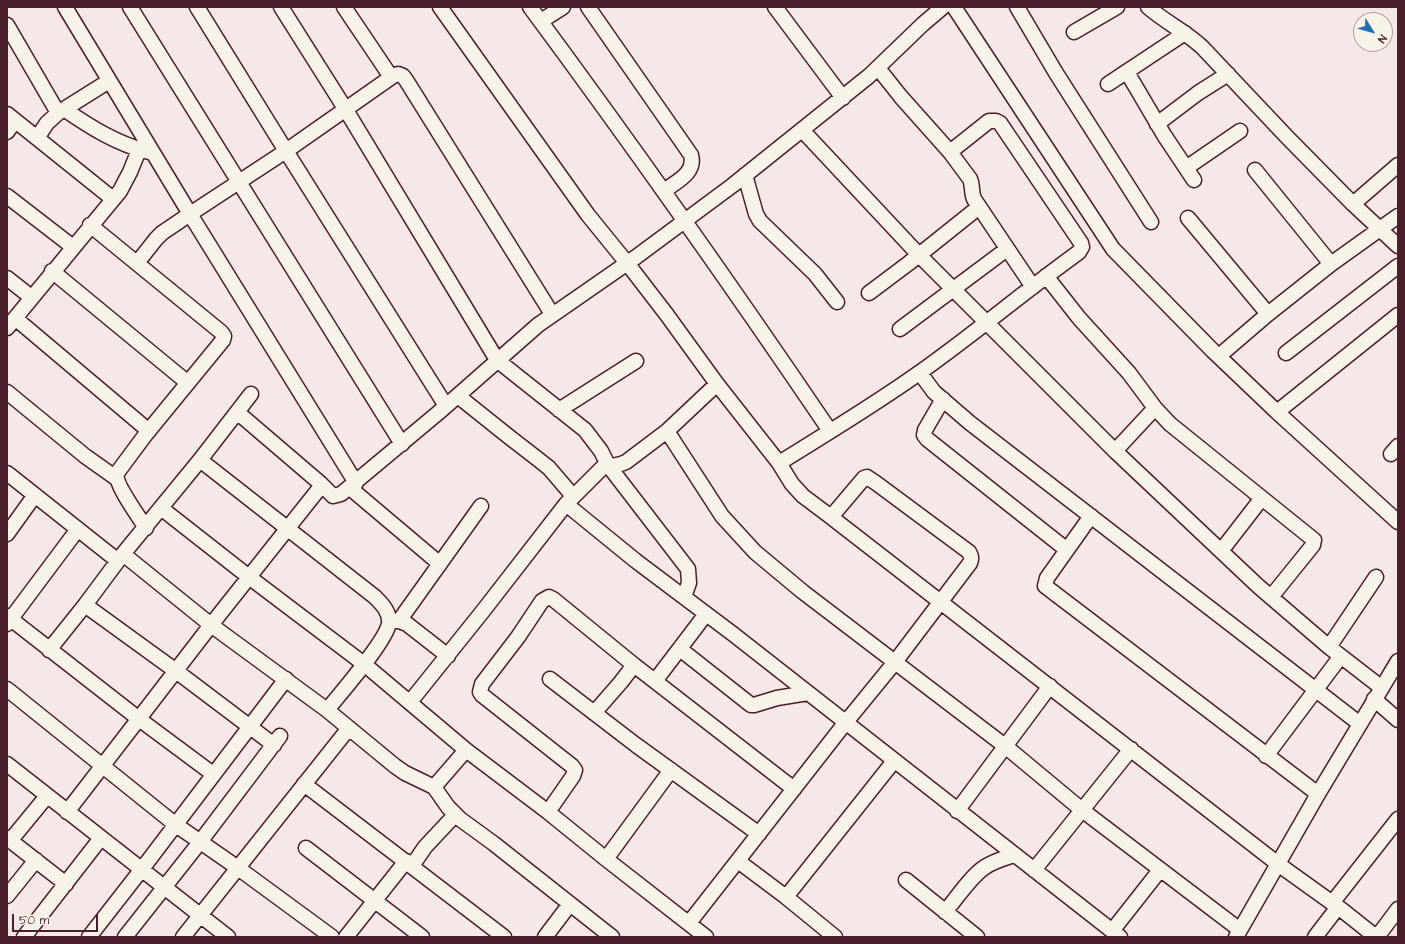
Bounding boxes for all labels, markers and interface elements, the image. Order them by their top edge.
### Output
north arrow [1353,12,1393,52]
text: N [1374,32,1390,46]
scale bar [14,906,100,932]
text: 50 m [19,912,49,929]

